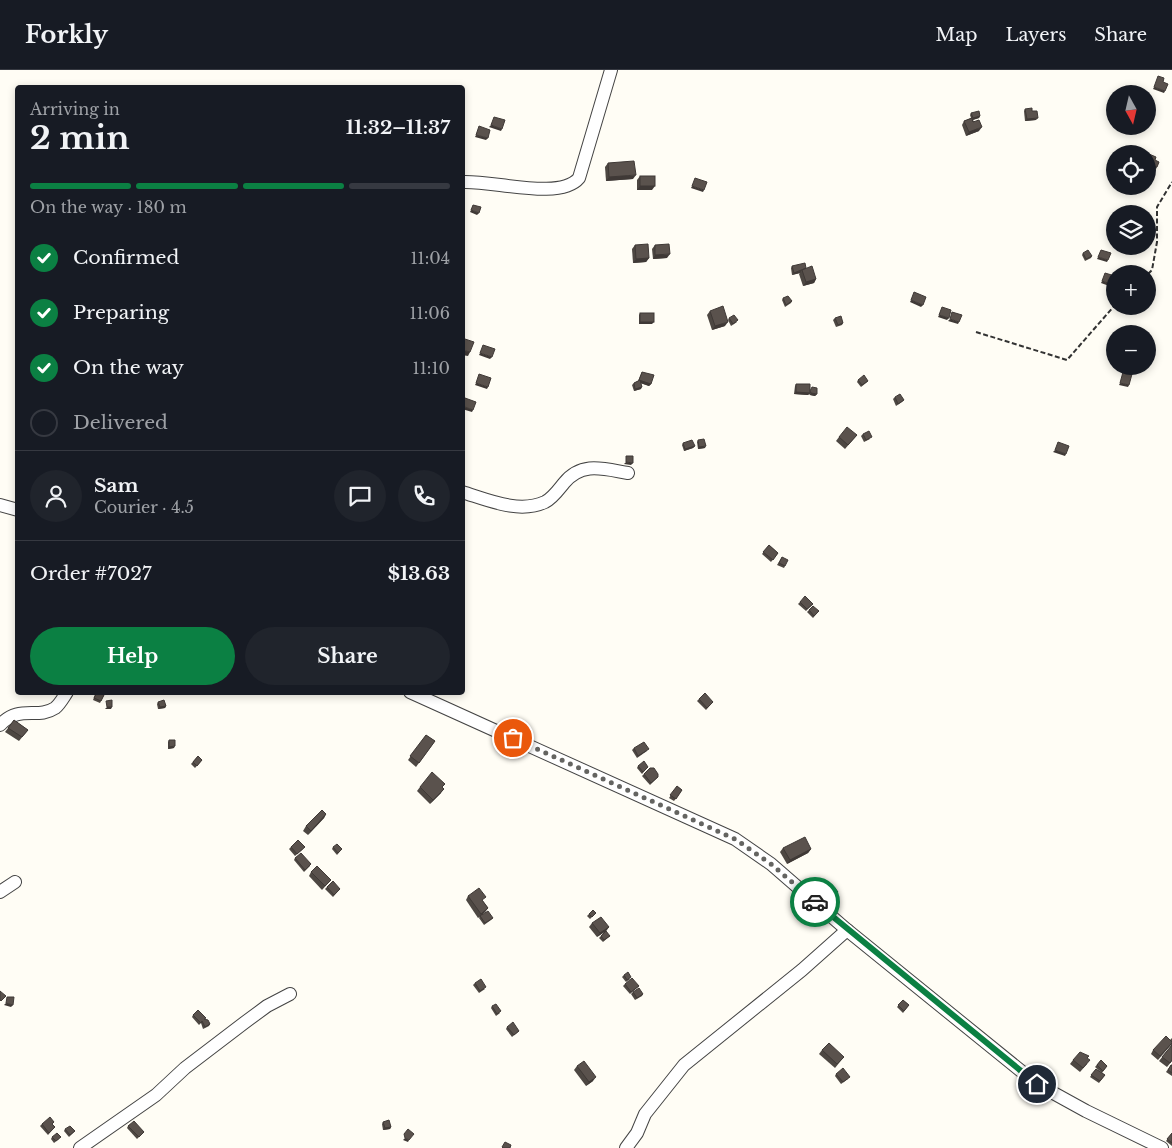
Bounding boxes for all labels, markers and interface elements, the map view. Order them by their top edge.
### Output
text: Forkly [25,20,108,49]
text: Map [936,24,977,46]
text: Layers [1005,24,1066,46]
text: Share [1094,24,1147,46]
north arrow [1106,85,1156,135]
map controls [1106,85,1156,375]
text: Arriving in [30,99,120,119]
text: 11:32–11:37 [346,116,450,139]
text: 2 min [30,118,130,158]
button: locate [1106,145,1156,195]
text: On the way · 180 m [30,197,187,217]
button: layers [1106,205,1156,255]
icon: check [30,244,58,272]
text: Confirmed [73,246,179,269]
text: 11:04 [410,248,450,268]
button: + [1106,265,1156,315]
icon: check [30,299,58,327]
text: Preparing [73,301,169,324]
text: 11:06 [409,303,450,323]
button: − [1106,325,1156,375]
icon: check [30,354,58,382]
text: On the way [73,356,184,379]
text: 11:10 [413,358,450,378]
text: Delivered [73,411,168,434]
button: person [30,470,82,522]
button: chat [334,470,386,522]
button: phone [398,470,450,522]
text: Sam [94,474,139,497]
text: Courier · 4.5 [94,497,194,517]
text: Order #7027 [30,562,152,585]
text: $13.63 [388,562,450,585]
button: Help [30,627,235,685]
button: Share [245,627,450,685]
pin [492,717,534,759]
icon: bag [499,724,527,752]
courier [790,877,840,927]
icon: car [801,888,829,916]
pin [1016,1063,1058,1105]
icon: home [1023,1070,1051,1098]

